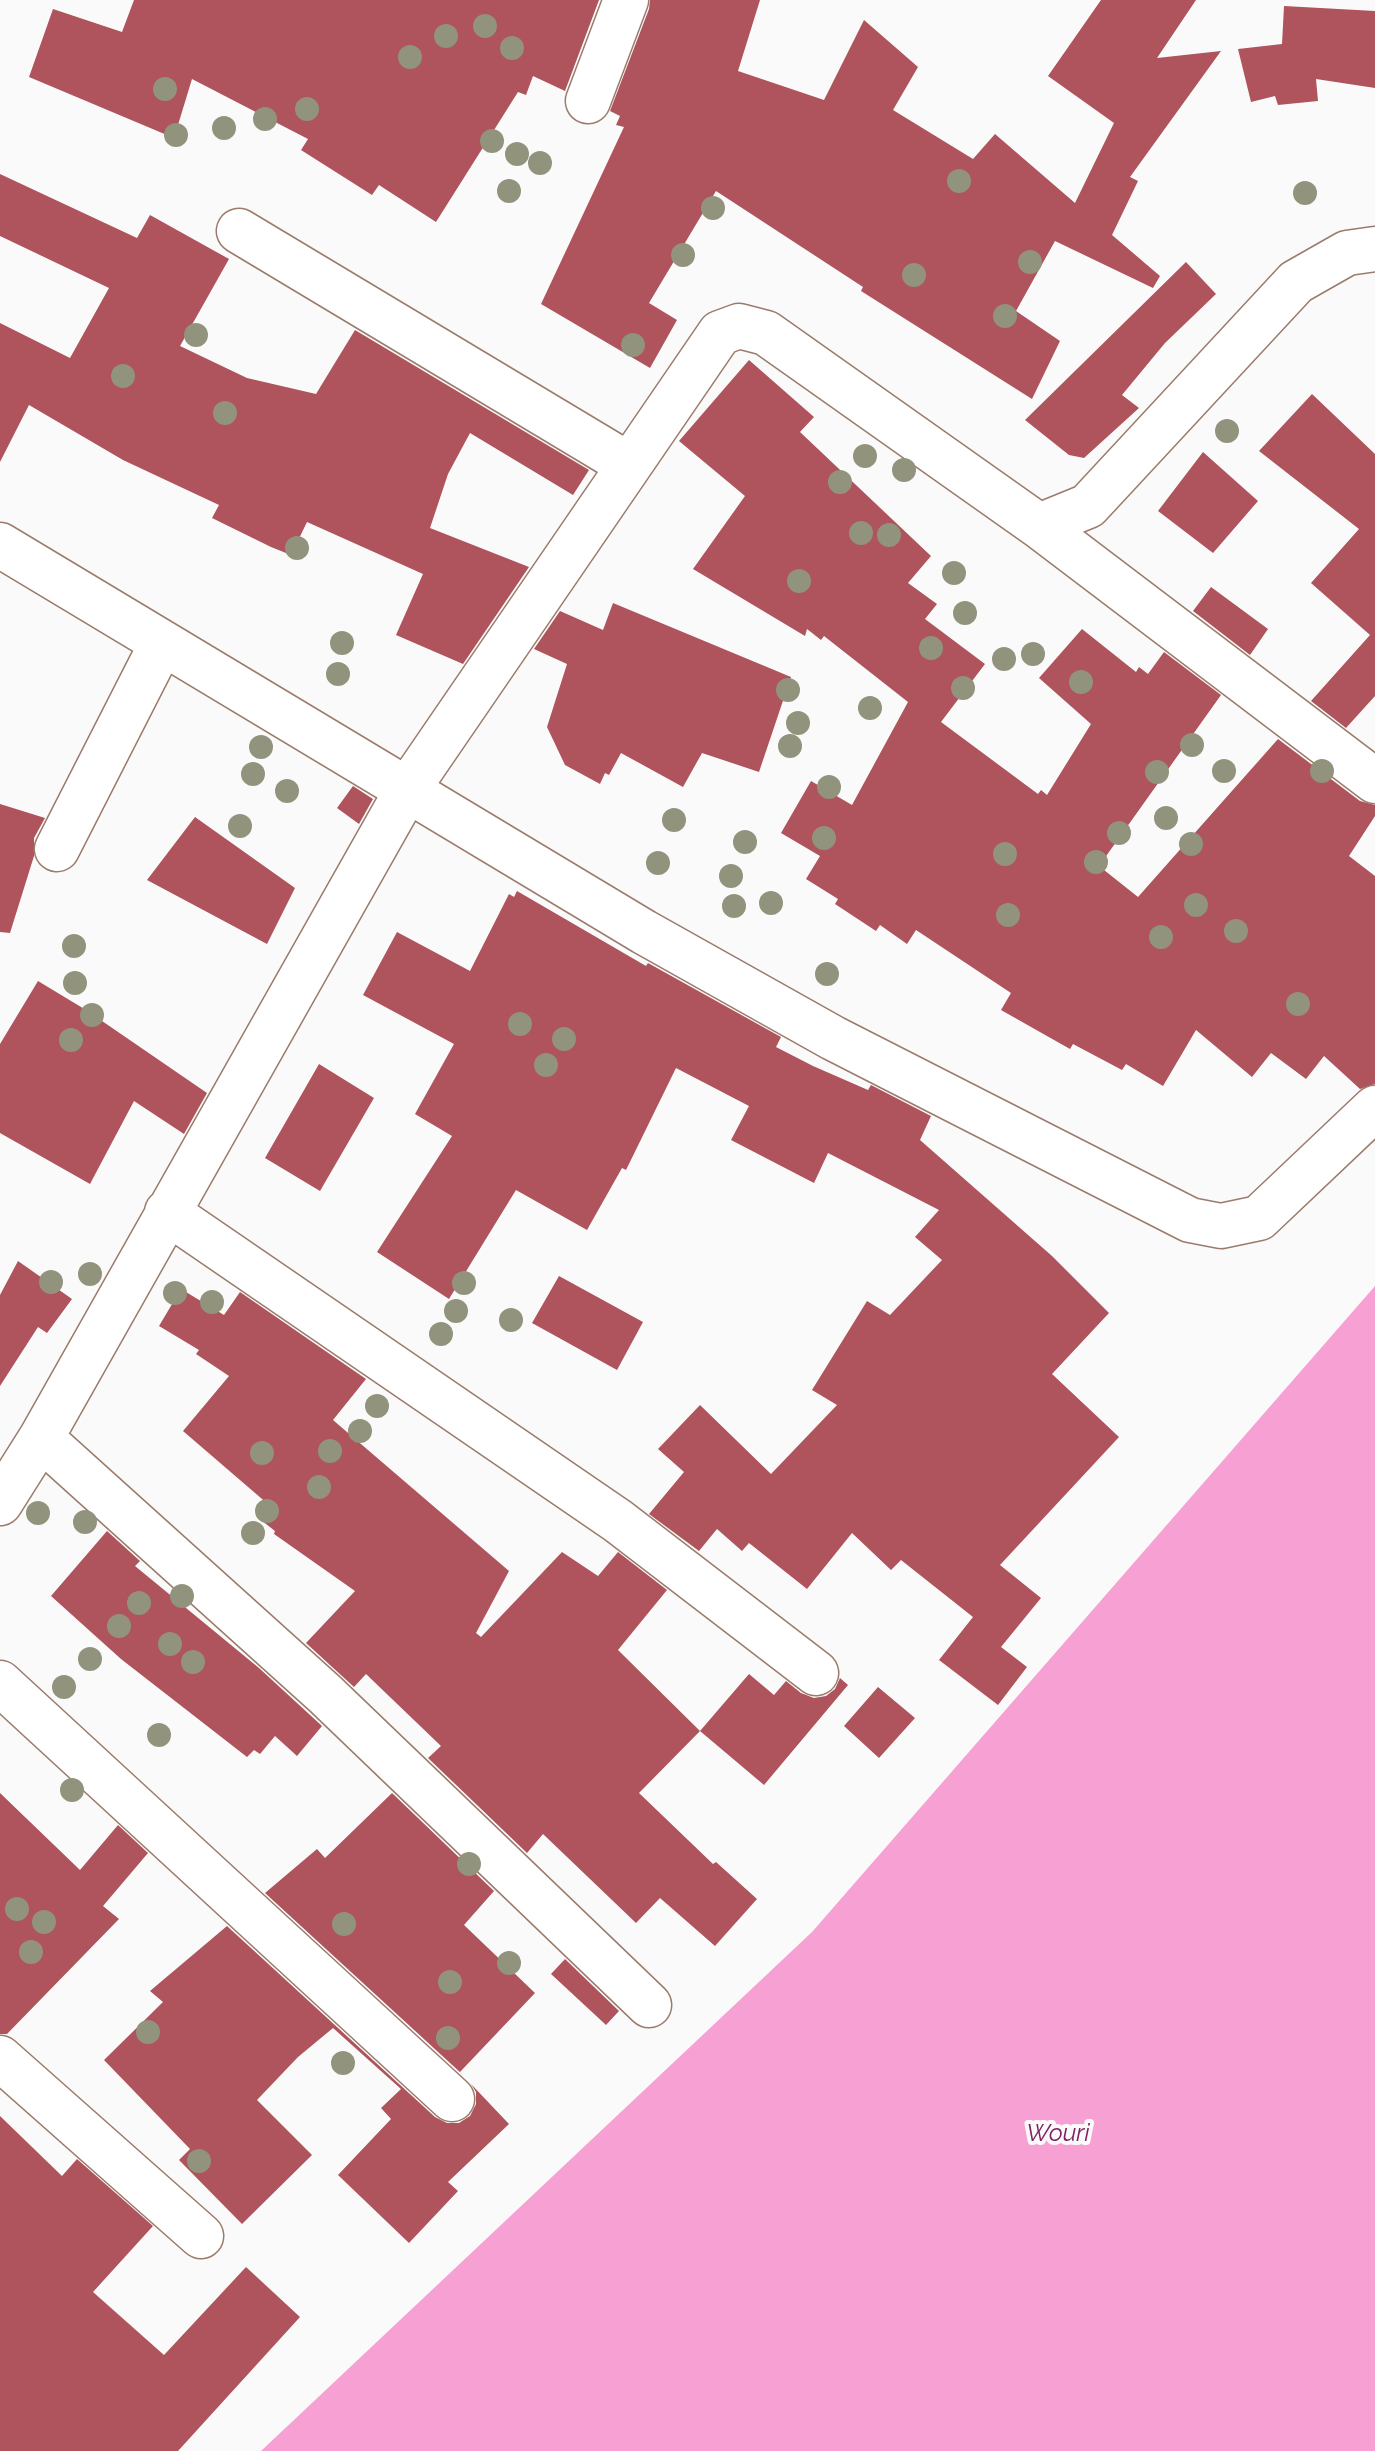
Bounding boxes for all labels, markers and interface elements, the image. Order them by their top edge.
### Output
water label: Wouri [1026,2120,1090,2148]

